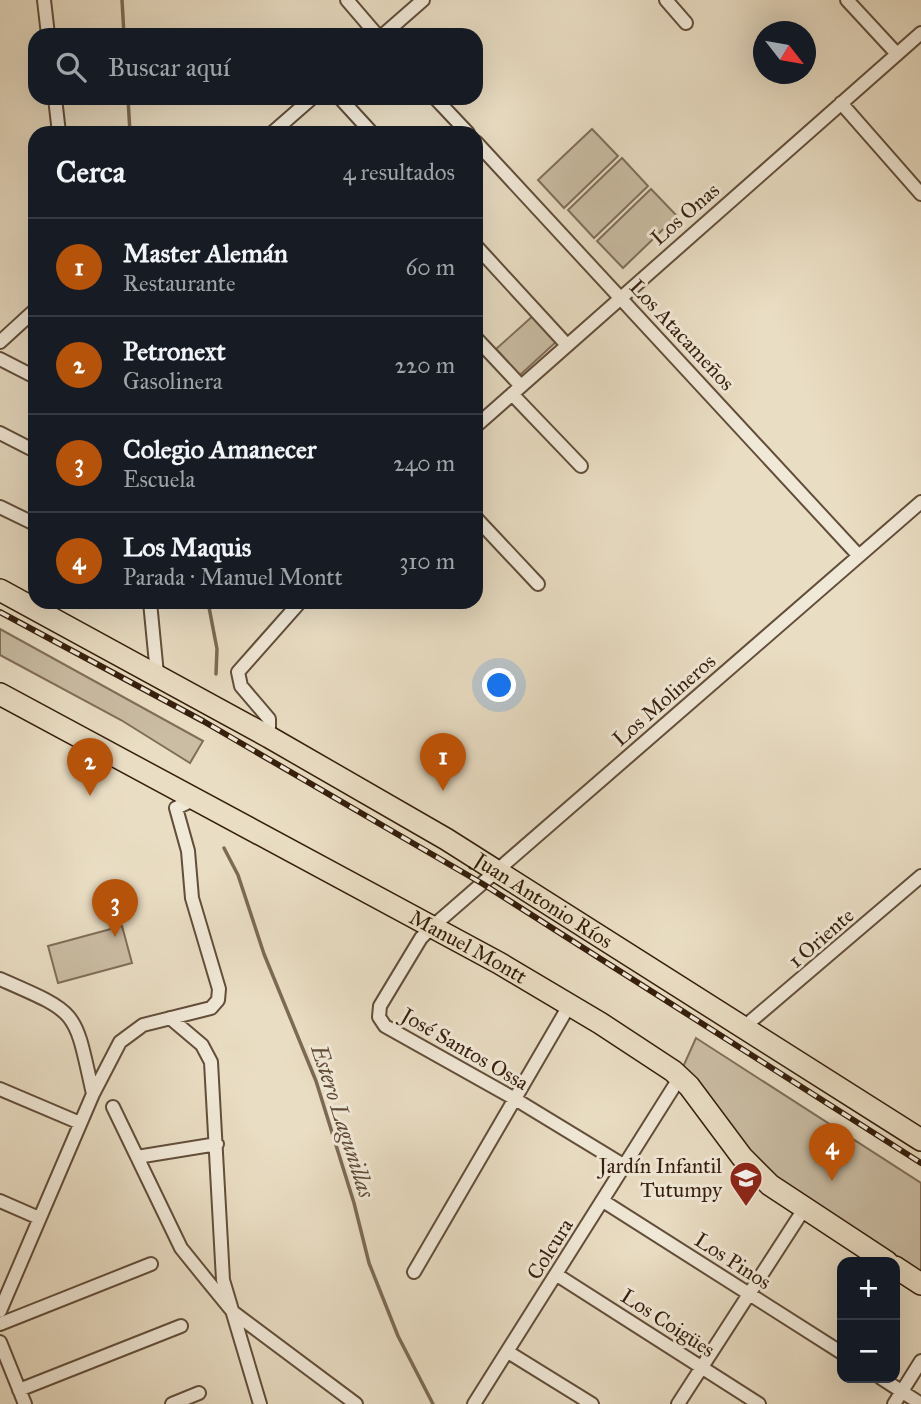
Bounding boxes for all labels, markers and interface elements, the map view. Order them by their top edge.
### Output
north arrow [753,21,816,84]
search box [28,28,483,105]
icon: search [52,48,90,86]
text: Buscar aquí [108,51,230,83]
text: Cerca [56,154,125,190]
text: 4 resultados [343,158,455,186]
street label: Los Onas [645,177,725,251]
text: Master Alemán [123,237,288,269]
text: 1 [74,253,84,281]
text: 60 m [406,253,455,281]
text: Restaurante [123,269,236,297]
street label: Los Atacameños [624,274,740,396]
text: Petronext [123,335,226,367]
text: 2 [73,351,85,379]
text: 220 m [395,351,455,379]
text: Gasolinera [123,367,223,395]
text: Colegio Amanecer [123,433,317,465]
text: 3 [74,449,84,477]
text: 240 m [393,449,455,477]
text: Escuela [123,465,195,493]
text: Los Maquis [123,531,251,563]
text: 4 [73,547,85,575]
text: 310 m [399,547,455,575]
text: Parada · Manuel Montt [123,563,343,591]
street label: Los Molineros [607,648,721,752]
your location [482,668,516,702]
pin: 1 [420,733,466,791]
pin: 2 [67,738,113,796]
street label: Juan Antonio Ríos [468,846,617,954]
pin: 3 [92,879,138,937]
street label: 1 Oriente [783,902,859,974]
street label: Manuel Montt [405,904,532,990]
street label: José Santos Ossa [395,1001,533,1096]
water label: Estero Lagunillas [305,1040,381,1202]
pin: 4 [809,1123,855,1181]
place label: Jardín Infantil Tutumpy [597,1153,723,1203]
school or university icon: Jardín Infantil Tutumpy [727,1159,765,1208]
street label: Colcura [521,1213,579,1284]
street label: Los Pinos [690,1227,776,1295]
map controls [837,1257,900,1383]
button: + [837,1257,900,1320]
street label: Los Coigües [616,1283,720,1363]
button: − [837,1320,900,1383]

